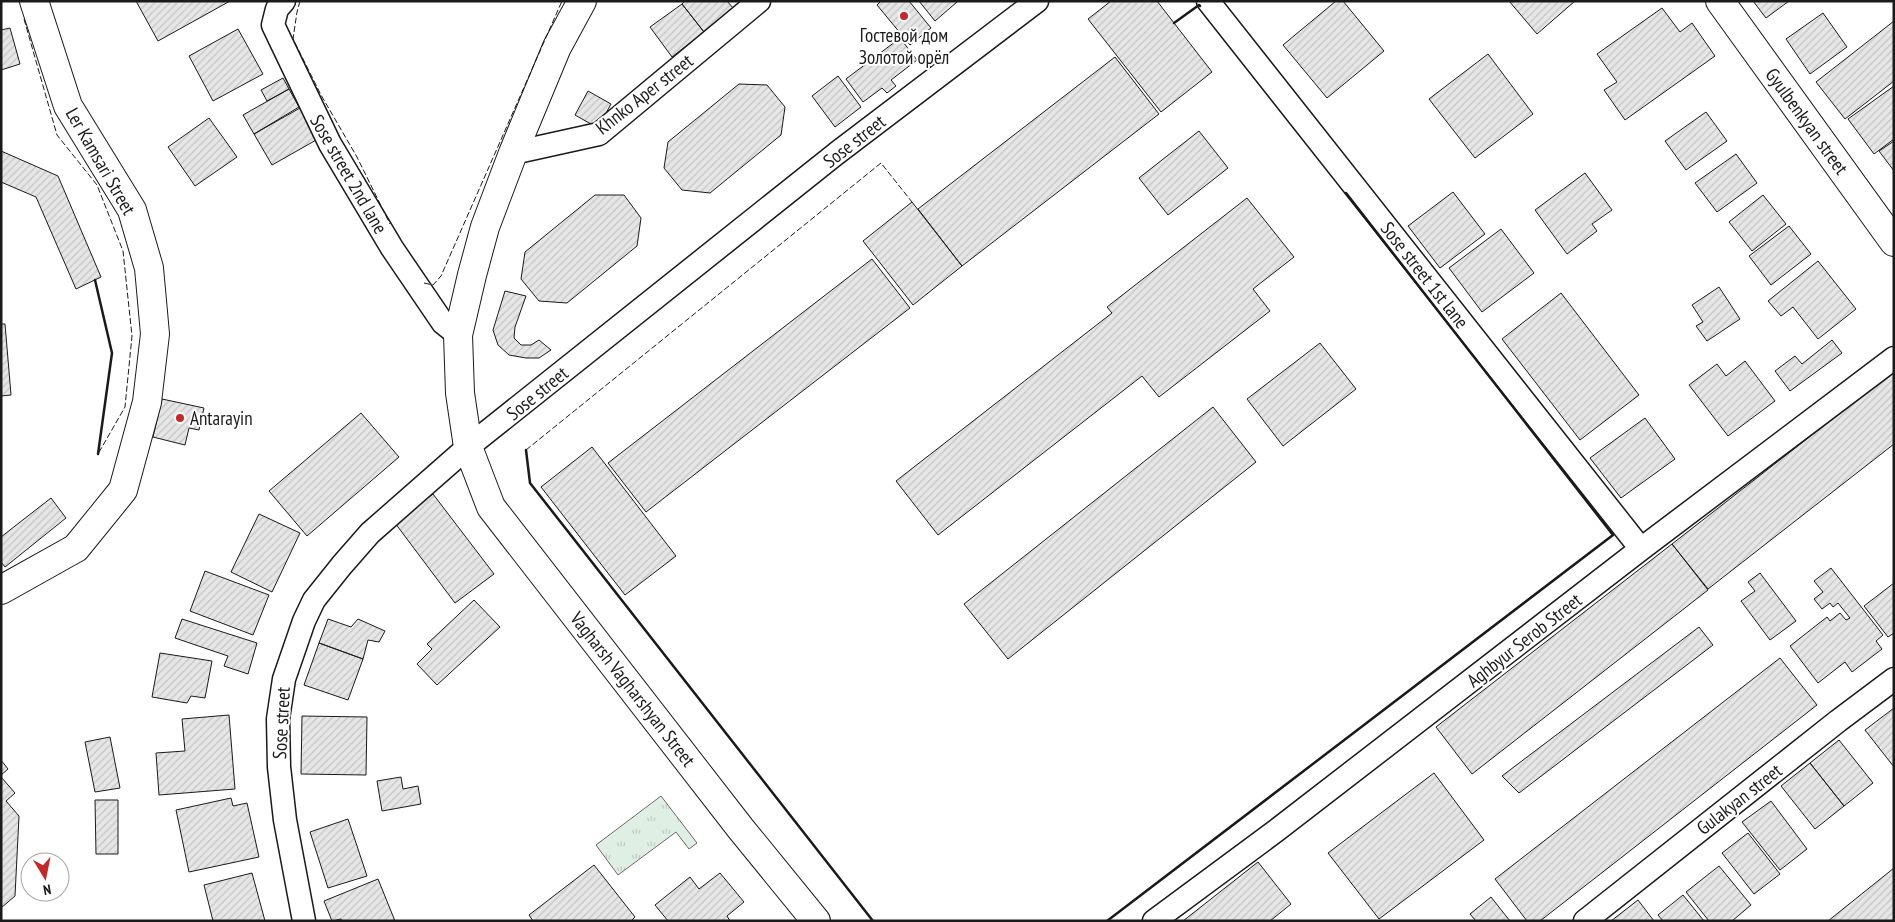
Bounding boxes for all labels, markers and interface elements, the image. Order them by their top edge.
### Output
marker: Гостевой дом Золотой орёл [898,10,910,22]
place label: Гостевой дом Золотой орёл [859,23,949,69]
street label: Khnko Aper street [591,48,698,139]
street label: Gyulbenkyan street [1760,63,1854,180]
street label: Ler Kamsari Street [61,103,142,220]
street label: Sose street [818,109,890,173]
street label: Sose street 2nd lane [305,110,393,238]
street label: Sose street 1st lane [1376,217,1474,333]
street label: Sose street [501,360,573,425]
place label: Antarayin [190,406,253,430]
marker: Antarayin [174,412,186,424]
street label: Aghbyur Serob Street [1462,587,1587,692]
street label: Vagharsh Vagharshyan Street [565,606,701,772]
street label: Sose street [267,686,295,760]
street label: Gulakyan street [1692,758,1787,840]
north arrow [20,852,70,902]
text: N [42,880,53,899]

